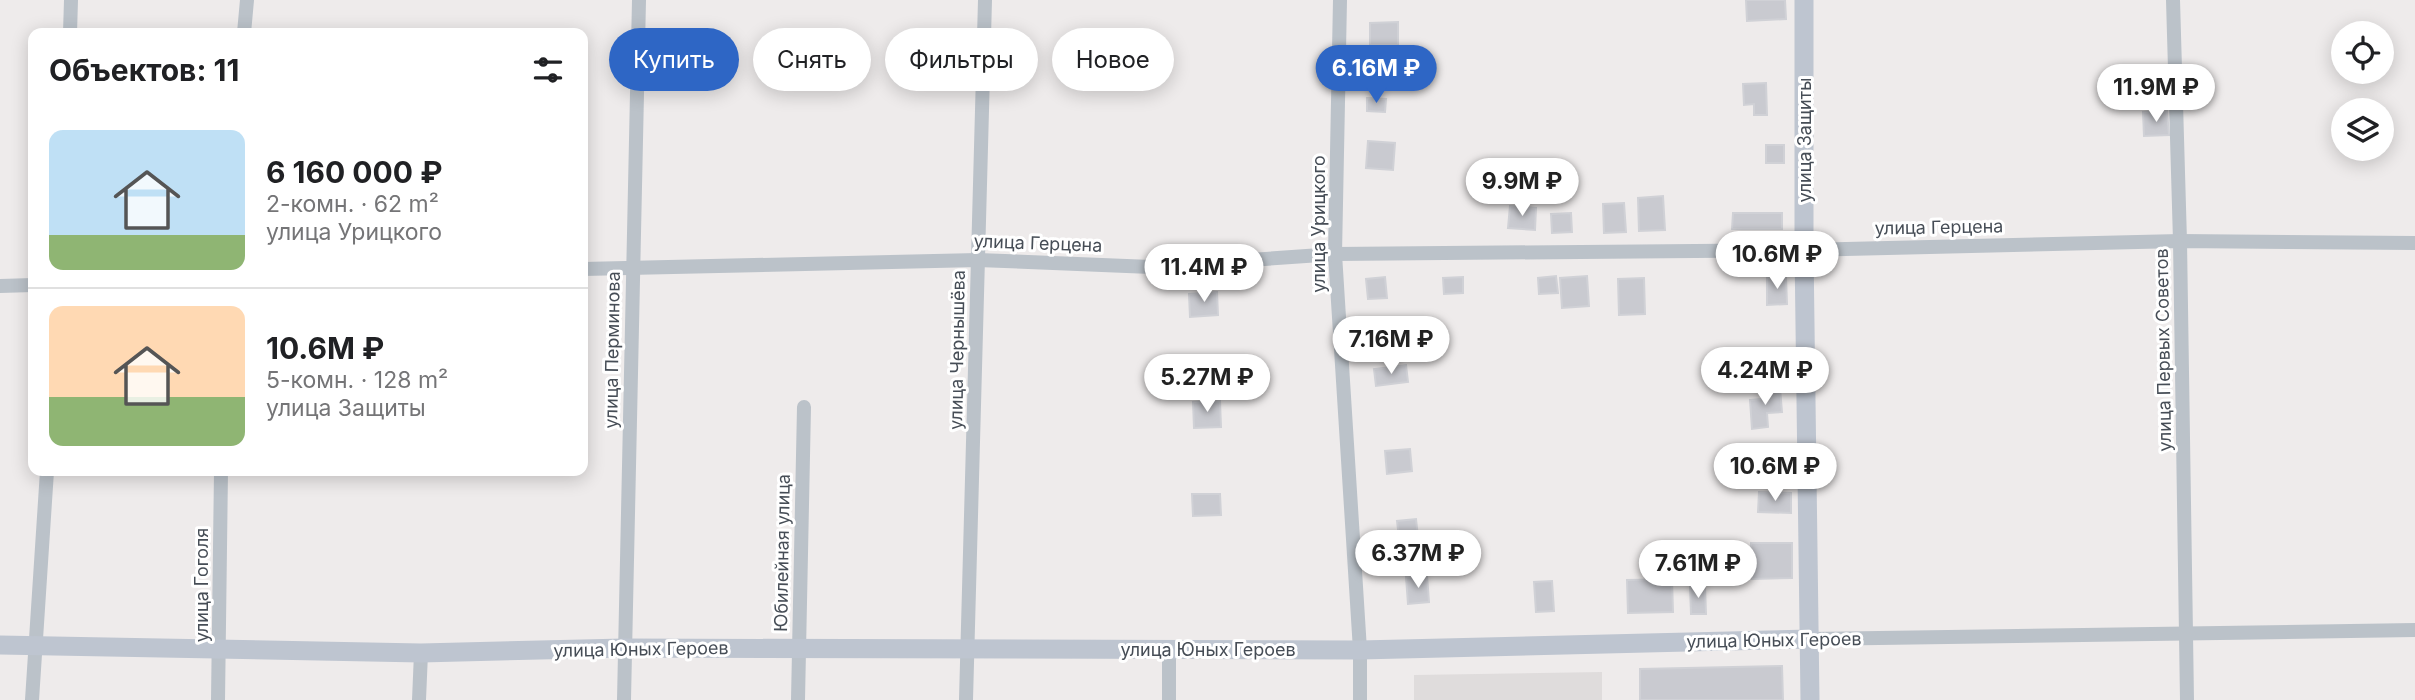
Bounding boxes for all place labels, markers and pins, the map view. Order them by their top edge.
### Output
pin: 6.16M ₽ [1311,46,1441,105]
pin: 11.9M ₽ [2091,64,2221,124]
pin: 9.9M ₽ [1465,158,1579,218]
pin: 10.6M ₽ [1712,232,1842,291]
pin: 11.4M ₽ [1139,244,1269,304]
pin: 7.16M ₽ [1326,316,1456,376]
pin: 4.24M ₽ [1700,348,1830,407]
pin: 5.27M ₽ [1142,354,1272,414]
pin: 10.6M ₽ [1710,444,1840,503]
pin: 6.37M ₽ [1353,530,1483,590]
pin: 7.61M ₽ [1633,540,1763,600]

